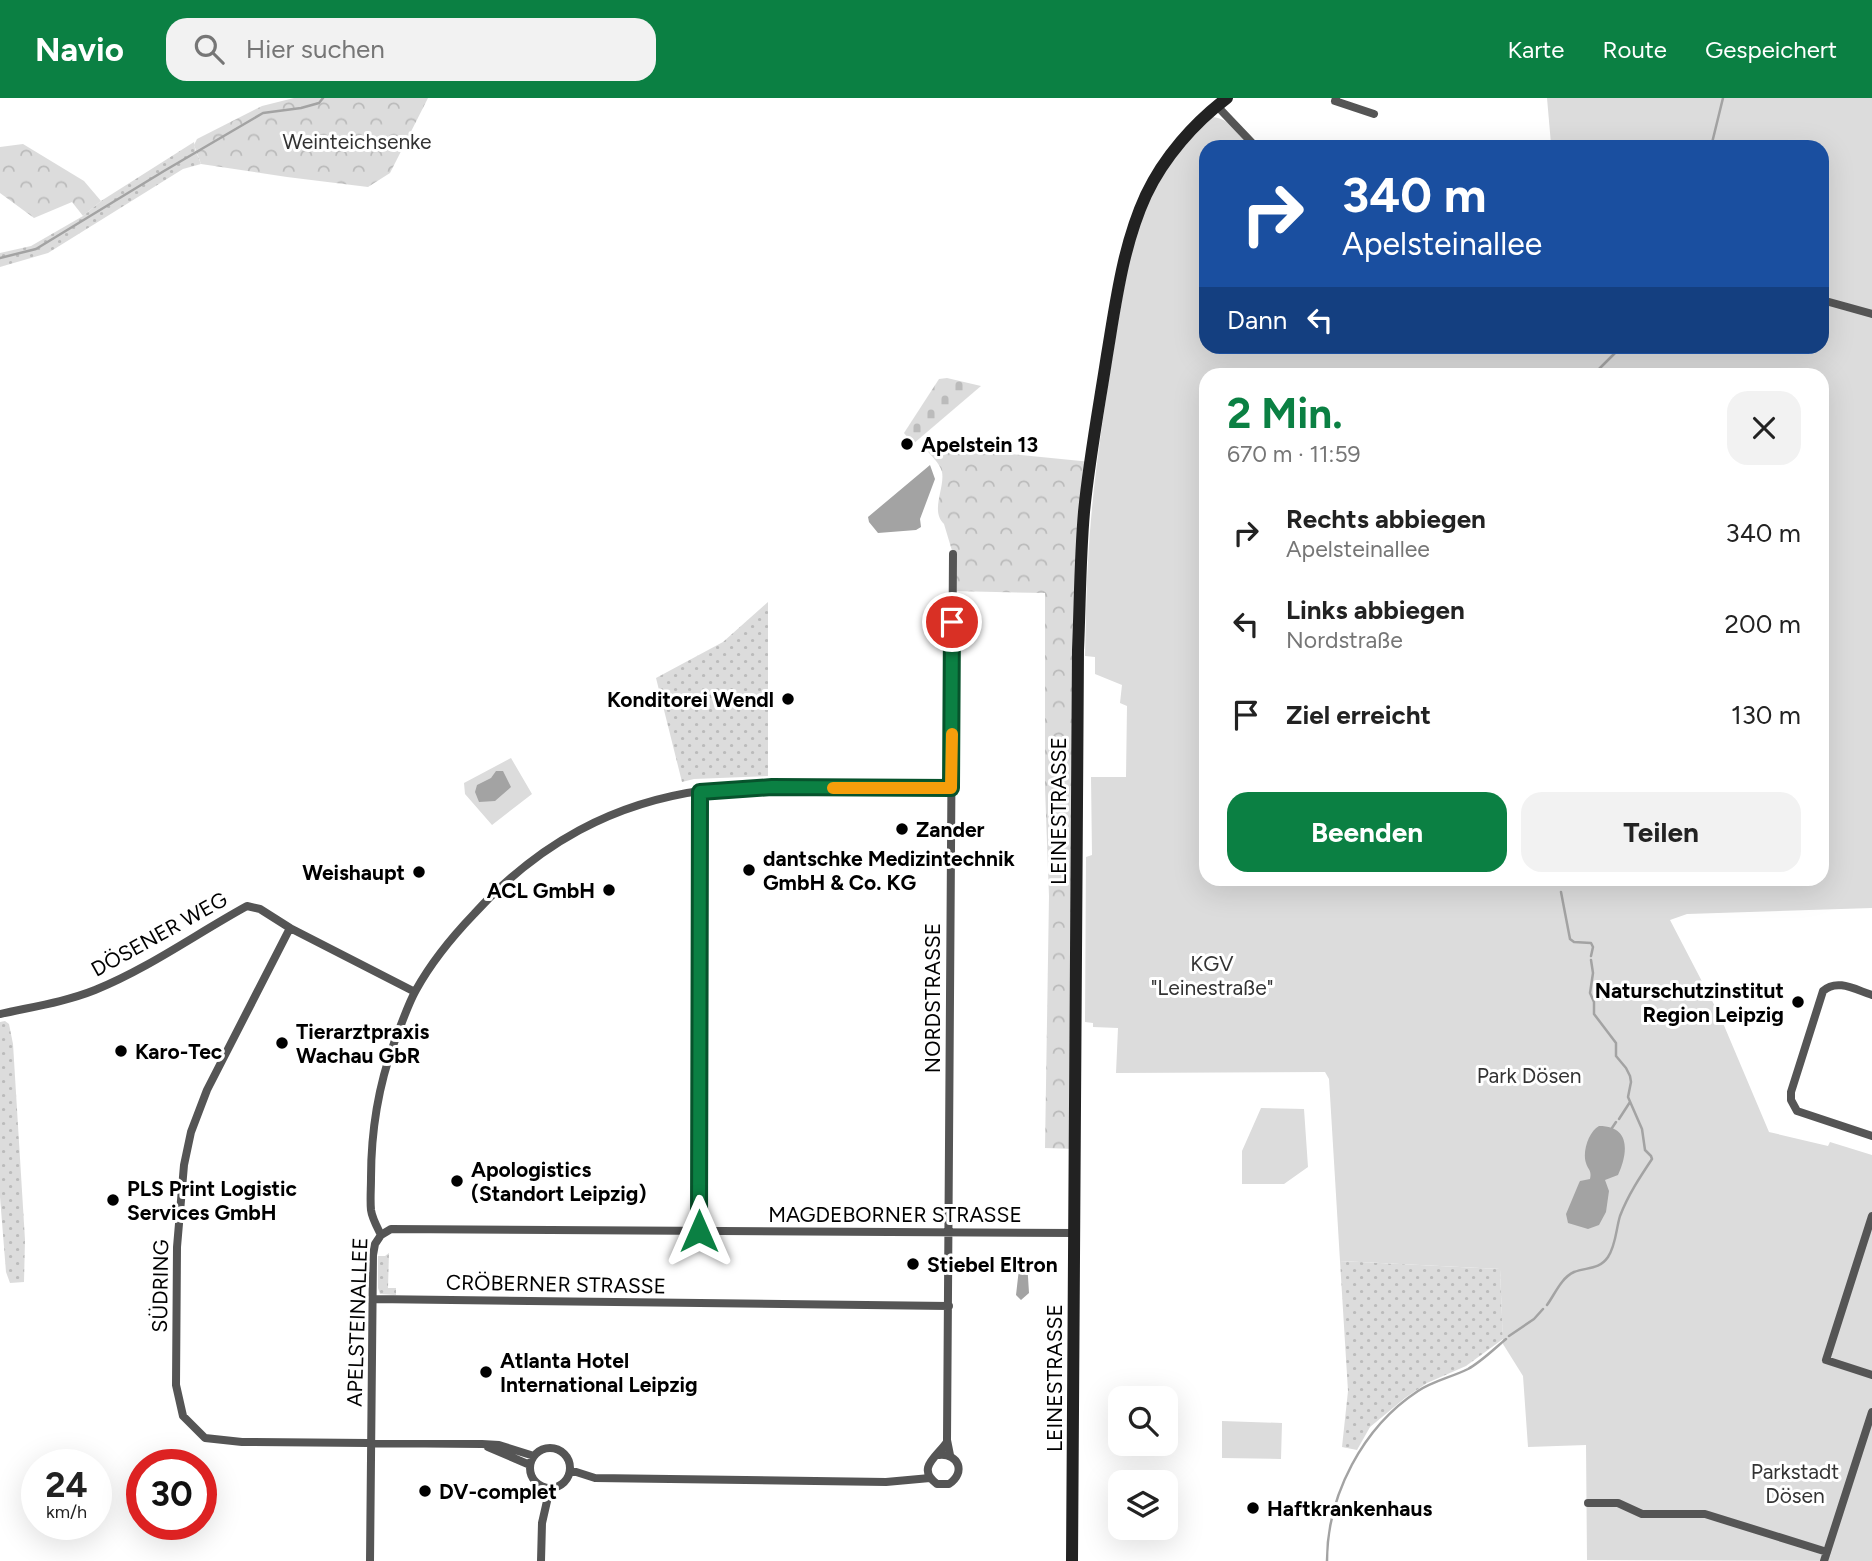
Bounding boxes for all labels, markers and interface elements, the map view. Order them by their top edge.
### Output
search box [166,18,656,81]
text: Navio [35,30,124,69]
icon: search [190,30,228,68]
text: Hier suchen [246,33,385,65]
text: Karte [1508,35,1564,64]
text: Route [1602,35,1667,64]
text: Gespeichert [1705,35,1837,64]
park label: Weinteichsenke [282,129,432,154]
text: 340 m [1342,165,1486,224]
icon: right [1227,168,1318,259]
text: Apelsteinallee [1342,225,1542,263]
icon: left [1301,301,1339,339]
text: Dann [1227,304,1287,336]
text: 2 Min. [1227,388,1343,439]
button: close [1727,391,1801,465]
place label: Apelstein 13 [921,432,1038,457]
marker: Apelstein 13 [899,436,915,452]
text: 670 m · 11:59 [1227,440,1361,468]
text: Rechts abbiegen [1286,503,1486,535]
icon: right [1227,514,1265,552]
text: 340 m [1725,517,1801,549]
text: Apelsteinallee [1286,535,1430,563]
pin [922,592,982,652]
text: Links abbiegen [1286,594,1465,626]
icon: arrive [933,603,971,641]
icon: left [1227,605,1265,643]
text: 200 m [1725,608,1801,640]
text: Nordstraße [1286,626,1403,654]
place label: Konditorei Wendl [607,687,774,712]
marker: Konditorei Wendl [780,691,796,707]
icon: arrive [1227,696,1265,734]
text: Ziel erreicht [1286,699,1431,731]
text: 130 m [1731,699,1801,731]
street label: LEINESTRASSE [1046,737,1071,885]
button: Beenden [1227,792,1507,872]
button: Teilen [1521,792,1801,872]
place label: Zander [916,817,985,842]
marker: Zander [894,821,910,837]
place label: dantschke Medizintechnik GmbH & Co. KG [763,846,1015,895]
place label: Weishaupt [302,860,405,885]
marker: dantschke Medizintechnik GmbH & Co. KG [741,862,757,878]
marker: Weishaupt [411,864,427,880]
place label: ACL GmbH [487,878,595,903]
marker: ACL GmbH [601,882,617,898]
street label: DÖSENER WEG [87,886,231,982]
street label: NORDSTRASSE [920,923,945,1073]
park label: KGV "Leinestraße" [1151,951,1273,1000]
place label: Naturschutzinstitut Region Leipzig [1595,978,1784,1027]
marker: Naturschutzinstitut Region Leipzig [1790,994,1806,1010]
place label: Tierarztpraxis Wachau GbR [296,1019,430,1068]
marker: Tierarztpraxis Wachau GbR [274,1035,290,1051]
place label: Karo-Tec [135,1039,223,1064]
marker: Karo-Tec [113,1043,129,1059]
park label: Park Dösen [1477,1063,1581,1088]
place label: Apologistics (Standort Leipzig) [471,1157,646,1206]
marker: Apologistics (Standort Leipzig) [449,1173,465,1189]
place label: PLS Print Logistic Services GmbH [127,1176,297,1225]
marker: PLS Print Logistic Services GmbH [105,1192,121,1208]
position arrow [662,1194,736,1268]
street label: MAGDEBORNER STRASSE [768,1202,1022,1227]
street label: APELSTEINALLEE [342,1237,372,1407]
street label: SÜDRING [147,1239,173,1333]
place label: Stiebel Eltron [927,1252,1058,1277]
marker: Stiebel Eltron [905,1256,921,1272]
street label: CRÖBERNER STRASSE [446,1270,666,1298]
street label: LEINESTRASSE [1042,1304,1067,1452]
place label: Atlanta Hotel International Leipzig [500,1348,698,1397]
marker: Atlanta Hotel International Leipzig [478,1364,494,1380]
map controls [1108,1386,1178,1540]
button: search [1108,1386,1178,1456]
speed limit sign: 30 [126,1449,217,1540]
park label: Parkstadt Dösen [1751,1459,1839,1508]
text: 24 [45,1464,88,1506]
button: layers [1108,1470,1178,1540]
place label: DV-complet [439,1479,557,1504]
marker: DV-complet [417,1483,433,1499]
place label: Haftkrankenhaus [1267,1496,1432,1521]
marker: Haftkrankenhaus [1245,1500,1261,1516]
text: km/h [46,1501,87,1523]

